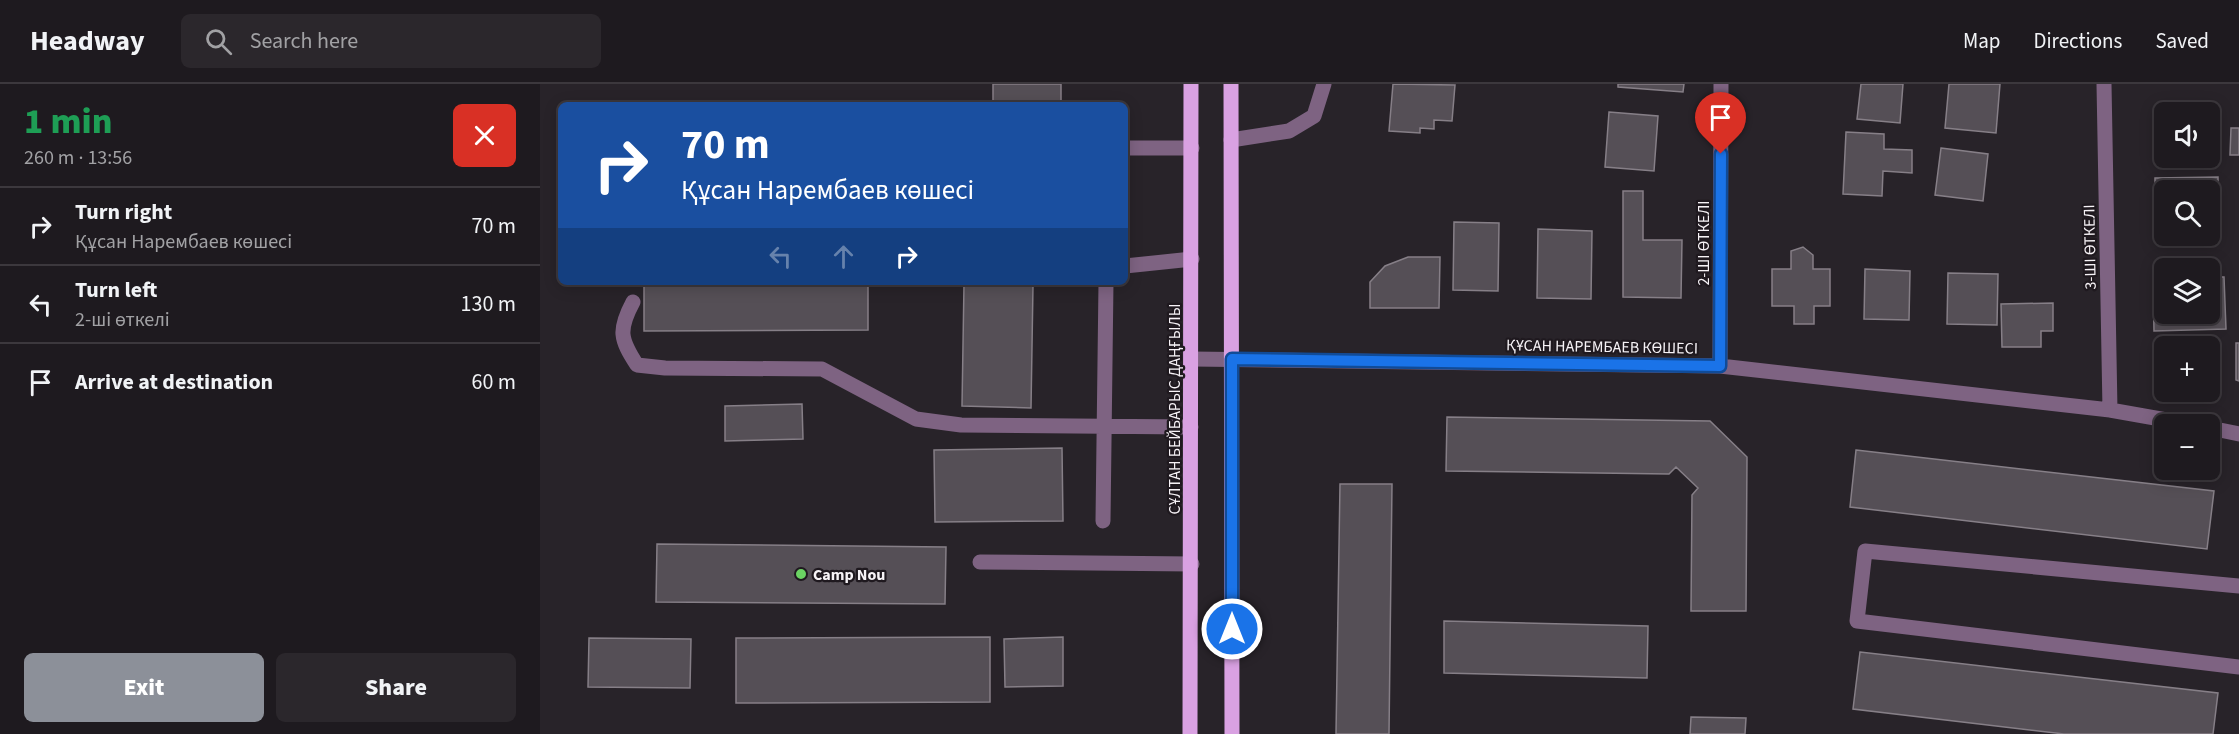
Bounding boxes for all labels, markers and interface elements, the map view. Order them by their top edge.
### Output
search box [181,14,601,68]
text: Headway [30,21,145,61]
icon: search [202,25,235,58]
text: Search here [250,25,358,57]
text: Map [1963,26,2001,56]
text: Directions [2034,26,2122,56]
text: Saved [2155,26,2209,56]
pin [1695,92,1746,154]
text: 1 min [24,96,112,147]
icon: arrive [1704,101,1737,134]
map controls [2154,102,2220,480]
button: sound [2154,102,2220,168]
button: close [453,104,516,167]
text: 70 m [681,115,770,175]
icon: right [582,126,660,204]
text: 260 m · 13:56 [24,144,132,172]
text: Құсан Нарембаев көшесі [681,171,974,210]
button: search [2154,180,2220,246]
text: Turn right [75,196,172,228]
street label: 2-ШІ ӨТКЕЛІ [1693,200,1715,286]
street label: 3-ШІ ӨТКЕЛІ [2078,204,2102,290]
icon: right [24,210,57,243]
text: 70 m [471,210,516,242]
text: Құсан Нарембаев көшесі [75,228,292,256]
icon: left [764,240,797,273]
icon: ahead [827,240,860,273]
icon: right [890,240,923,273]
button: layers [2154,258,2220,324]
text: Turn left [75,274,157,306]
icon: left [24,288,57,321]
text: 130 m [461,288,516,320]
street label: СҰЛТАН БЕЙБАРЫС ДАҢҒЫЛЫ [1164,304,1186,514]
text: 2-ші өткелі [75,306,170,334]
street label: ҚҰСАН НАРЕМБАЕВ КӨШЕСІ [1506,334,1698,360]
button: + [2154,336,2220,402]
icon: arrive [24,366,57,399]
text: Arrive at destination [75,366,273,398]
text: 60 m [471,366,516,398]
button: − [2154,414,2220,480]
place label: Camp Nou [813,564,885,586]
marker: Camp Nou [794,567,808,581]
position arrow [1200,597,1264,661]
button: Exit [24,653,264,722]
button: Share [276,653,516,722]

